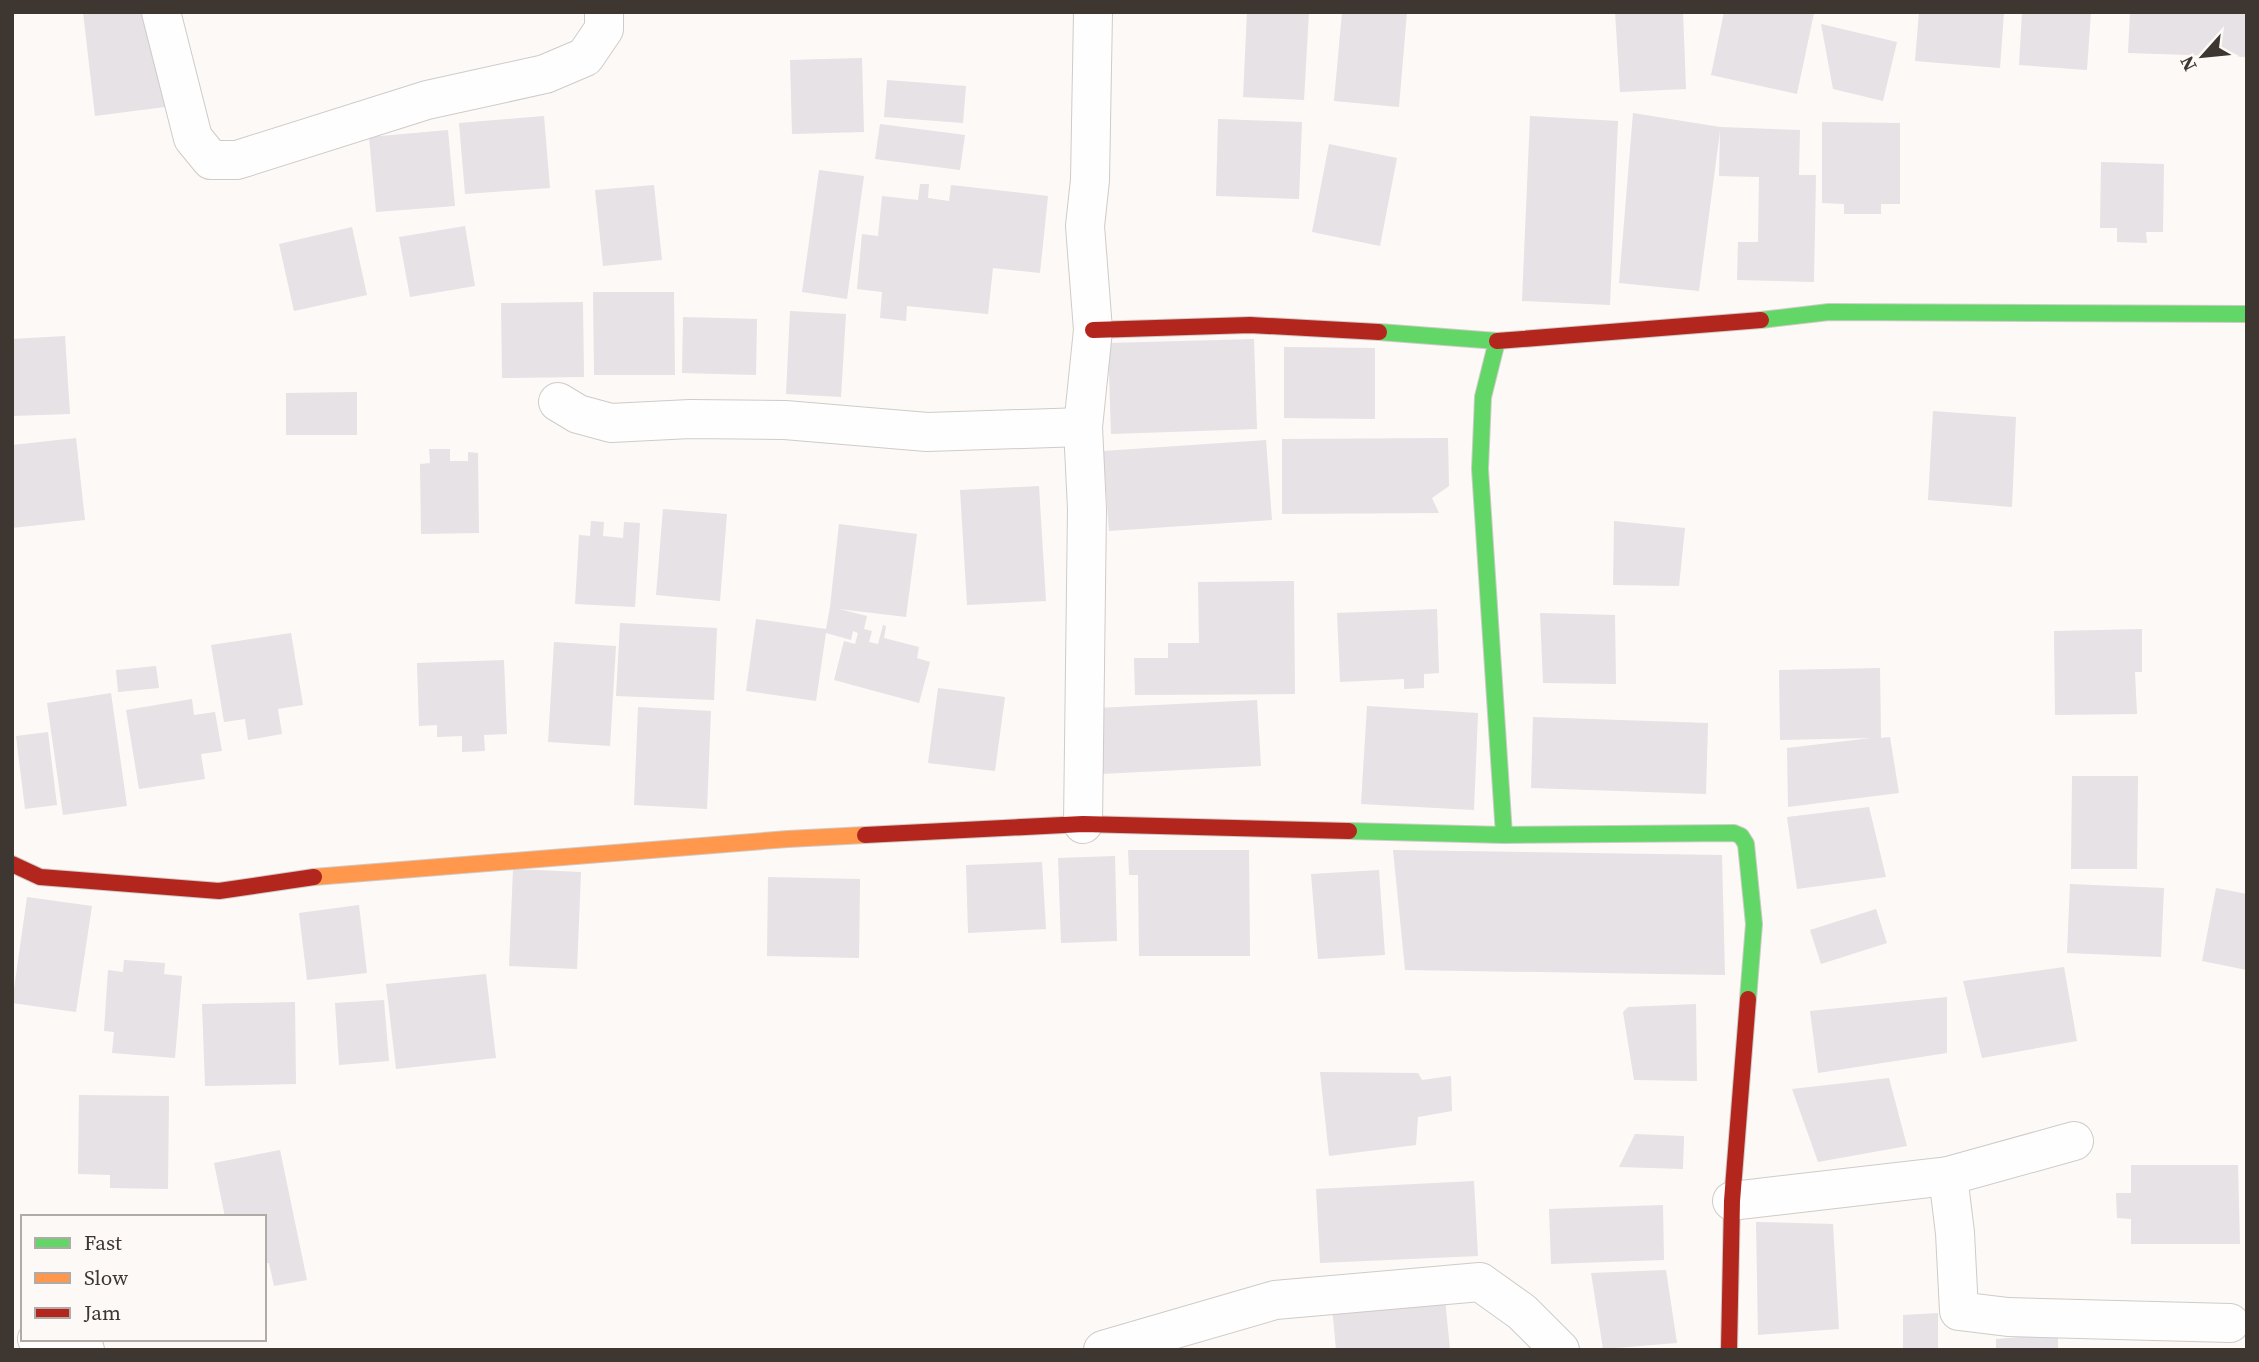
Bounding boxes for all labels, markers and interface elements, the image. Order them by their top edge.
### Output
north arrow [2168,21,2238,91]
text: N [2173,52,2203,76]
legend [21,1215,266,1341]
text: Fast [84,1228,122,1257]
text: Slow [84,1263,128,1292]
text: Jam [83,1298,121,1327]

